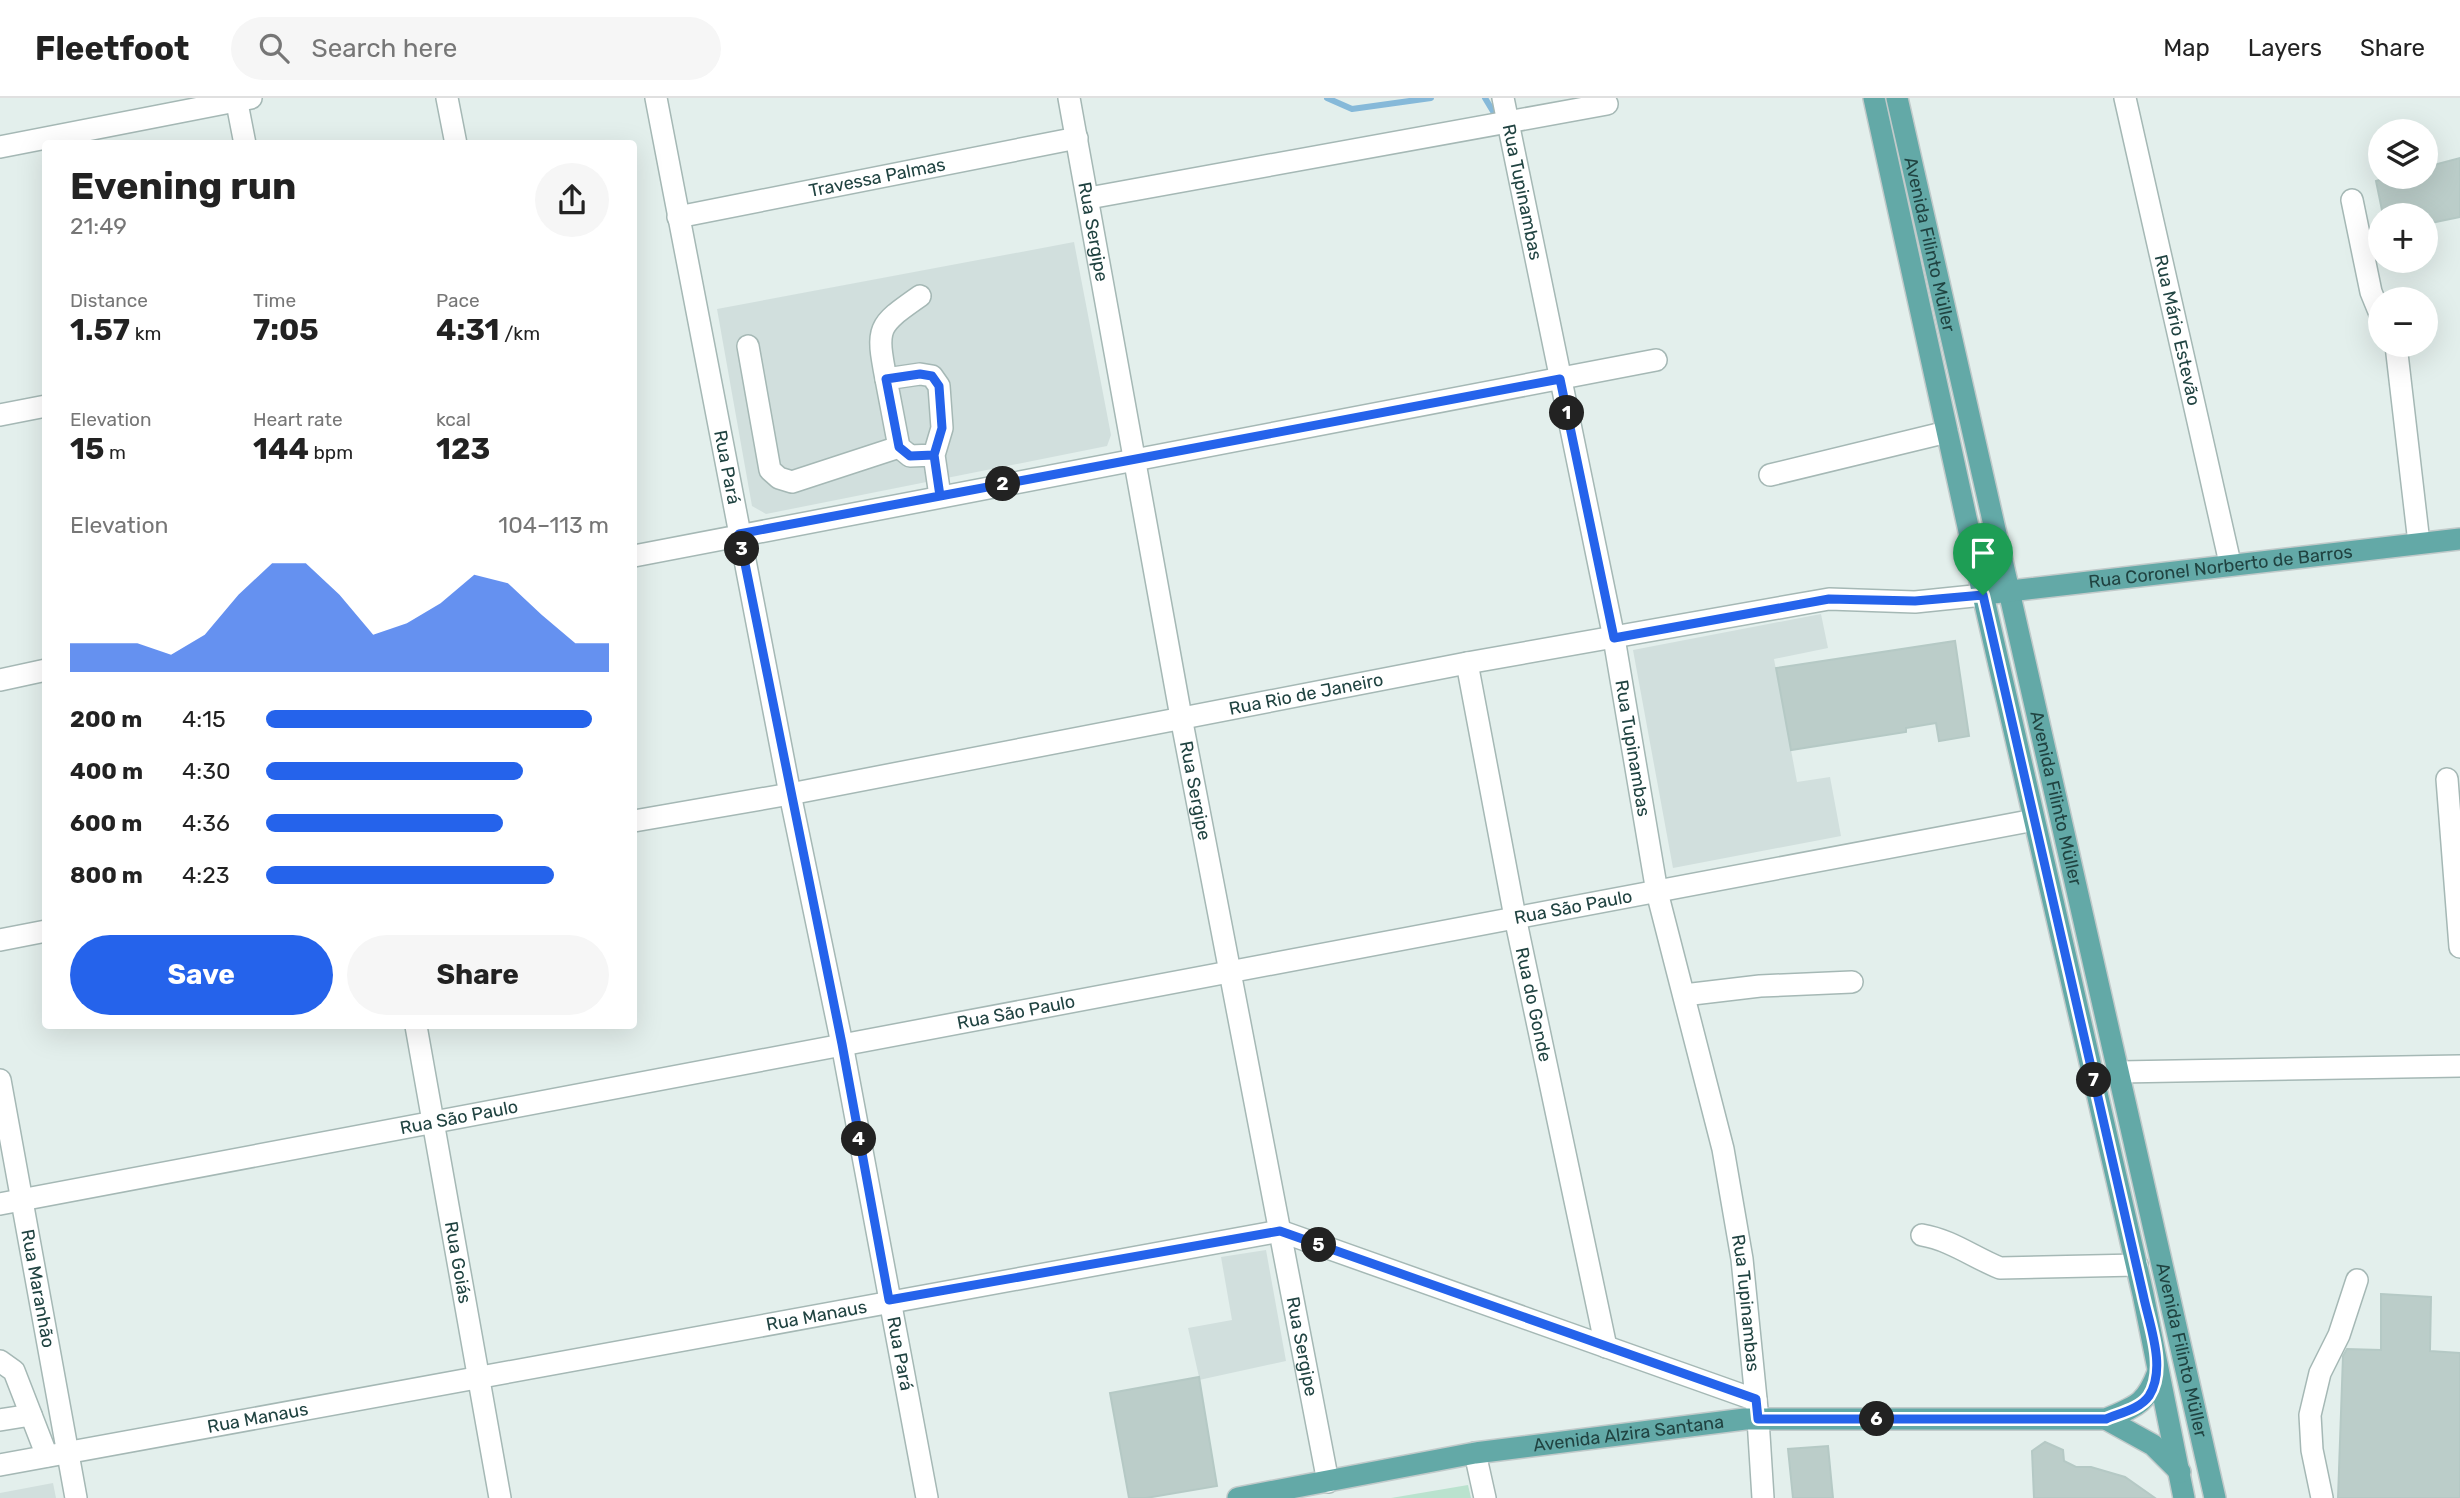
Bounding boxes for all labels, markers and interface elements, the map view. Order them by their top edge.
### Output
search box [231,17,721,80]
text: Fleetfoot [35,29,189,68]
icon: search [255,29,293,67]
text: Search here [311,33,457,64]
text: Map [2163,34,2210,62]
text: Layers [2248,34,2322,62]
text: Share [2360,34,2425,62]
map controls [2368,119,2438,357]
button: layers [2368,119,2438,189]
street label: Rua Tupinambas [1498,122,1547,262]
street label: Travessa Palmas [807,153,947,202]
street label: Avenida Filinto Müller [1899,155,1960,334]
text: Evening run [70,163,296,209]
button: share [535,163,609,237]
street label: Rua Sergipe [1073,180,1113,283]
button: + [2368,203,2438,273]
text: 21:49 [70,212,127,240]
street label: Rua Mário Estevão [2150,253,2205,408]
button: − [2368,287,2438,357]
text: Distance [70,289,148,312]
text: Time [253,289,296,312]
text: Pace [436,289,480,312]
text: 1.57 [70,312,130,348]
text: 7:05 [253,312,319,348]
text: 4:31 [436,312,500,348]
text: km [130,322,161,345]
text: /km [500,322,540,345]
pin: 1 [1550,396,1584,430]
text: 1 [1562,401,1571,424]
text: Elevation [70,408,151,431]
text: Heart rate [253,408,343,431]
text: kcal [436,408,471,431]
street label: Rua Pará [709,428,745,506]
text: 15 [70,431,104,467]
text: 144 [253,431,309,467]
text: 123 [436,431,490,467]
text: m [104,441,126,464]
text: bpm [309,441,353,464]
pin: 2 [986,466,1020,502]
text: 2 [996,472,1009,495]
text: Elevation [70,511,169,539]
text: 104–113 m [498,511,609,539]
pin [1953,523,2013,595]
pin: 3 [724,532,760,566]
icon: arrive [1964,534,2002,572]
text: 3 [735,537,748,560]
street label: Rua Coronel Norberto de Barros [2087,541,2354,593]
street label: Rua Rio de Janeiro [1227,668,1385,720]
street label: Rua Tupinambas [1610,678,1655,818]
text: 200 m [70,705,142,733]
text: 4:15 [182,705,226,733]
street label: Avenida Filinto Müller [2025,709,2087,888]
street label: Rua Sergipe [1175,739,1215,842]
text: 400 m [70,757,143,785]
text: 4:30 [182,757,231,785]
text: 600 m [70,809,142,837]
text: 4:36 [182,809,230,837]
text: 800 m [70,861,143,889]
text: 4:23 [182,861,230,889]
street label: Rua São Paulo [1512,885,1634,929]
button: Save [70,935,333,1015]
button: Share [347,935,609,1015]
street label: Rua do Gonde [1511,945,1556,1064]
street label: Rua São Paulo [955,990,1077,1034]
pin: 7 [2076,1062,2112,1098]
text: 7 [2088,1068,2099,1091]
street label: Rua São Paulo [398,1095,520,1139]
pin: 4 [842,1122,876,1156]
text: 4 [852,1127,865,1150]
street label: Rua Goiás [440,1219,476,1305]
street label: Rua Maranhão [16,1228,59,1350]
pin: 5 [1302,1228,1336,1262]
text: 5 [1312,1233,1325,1256]
street label: Rua Tupinambas [1727,1233,1764,1373]
street label: Avenida Filinto Müller [2151,1260,2212,1440]
street label: Rua Sergipe [1282,1295,1322,1398]
street label: Rua Manaus [764,1296,869,1336]
street label: Rua Pará [882,1315,918,1392]
street label: Rua Manaus [206,1398,310,1438]
pin: 6 [1860,1402,1895,1436]
text: 6 [1870,1407,1883,1430]
street label: Avenida Alzira Santana [1532,1411,1725,1457]

